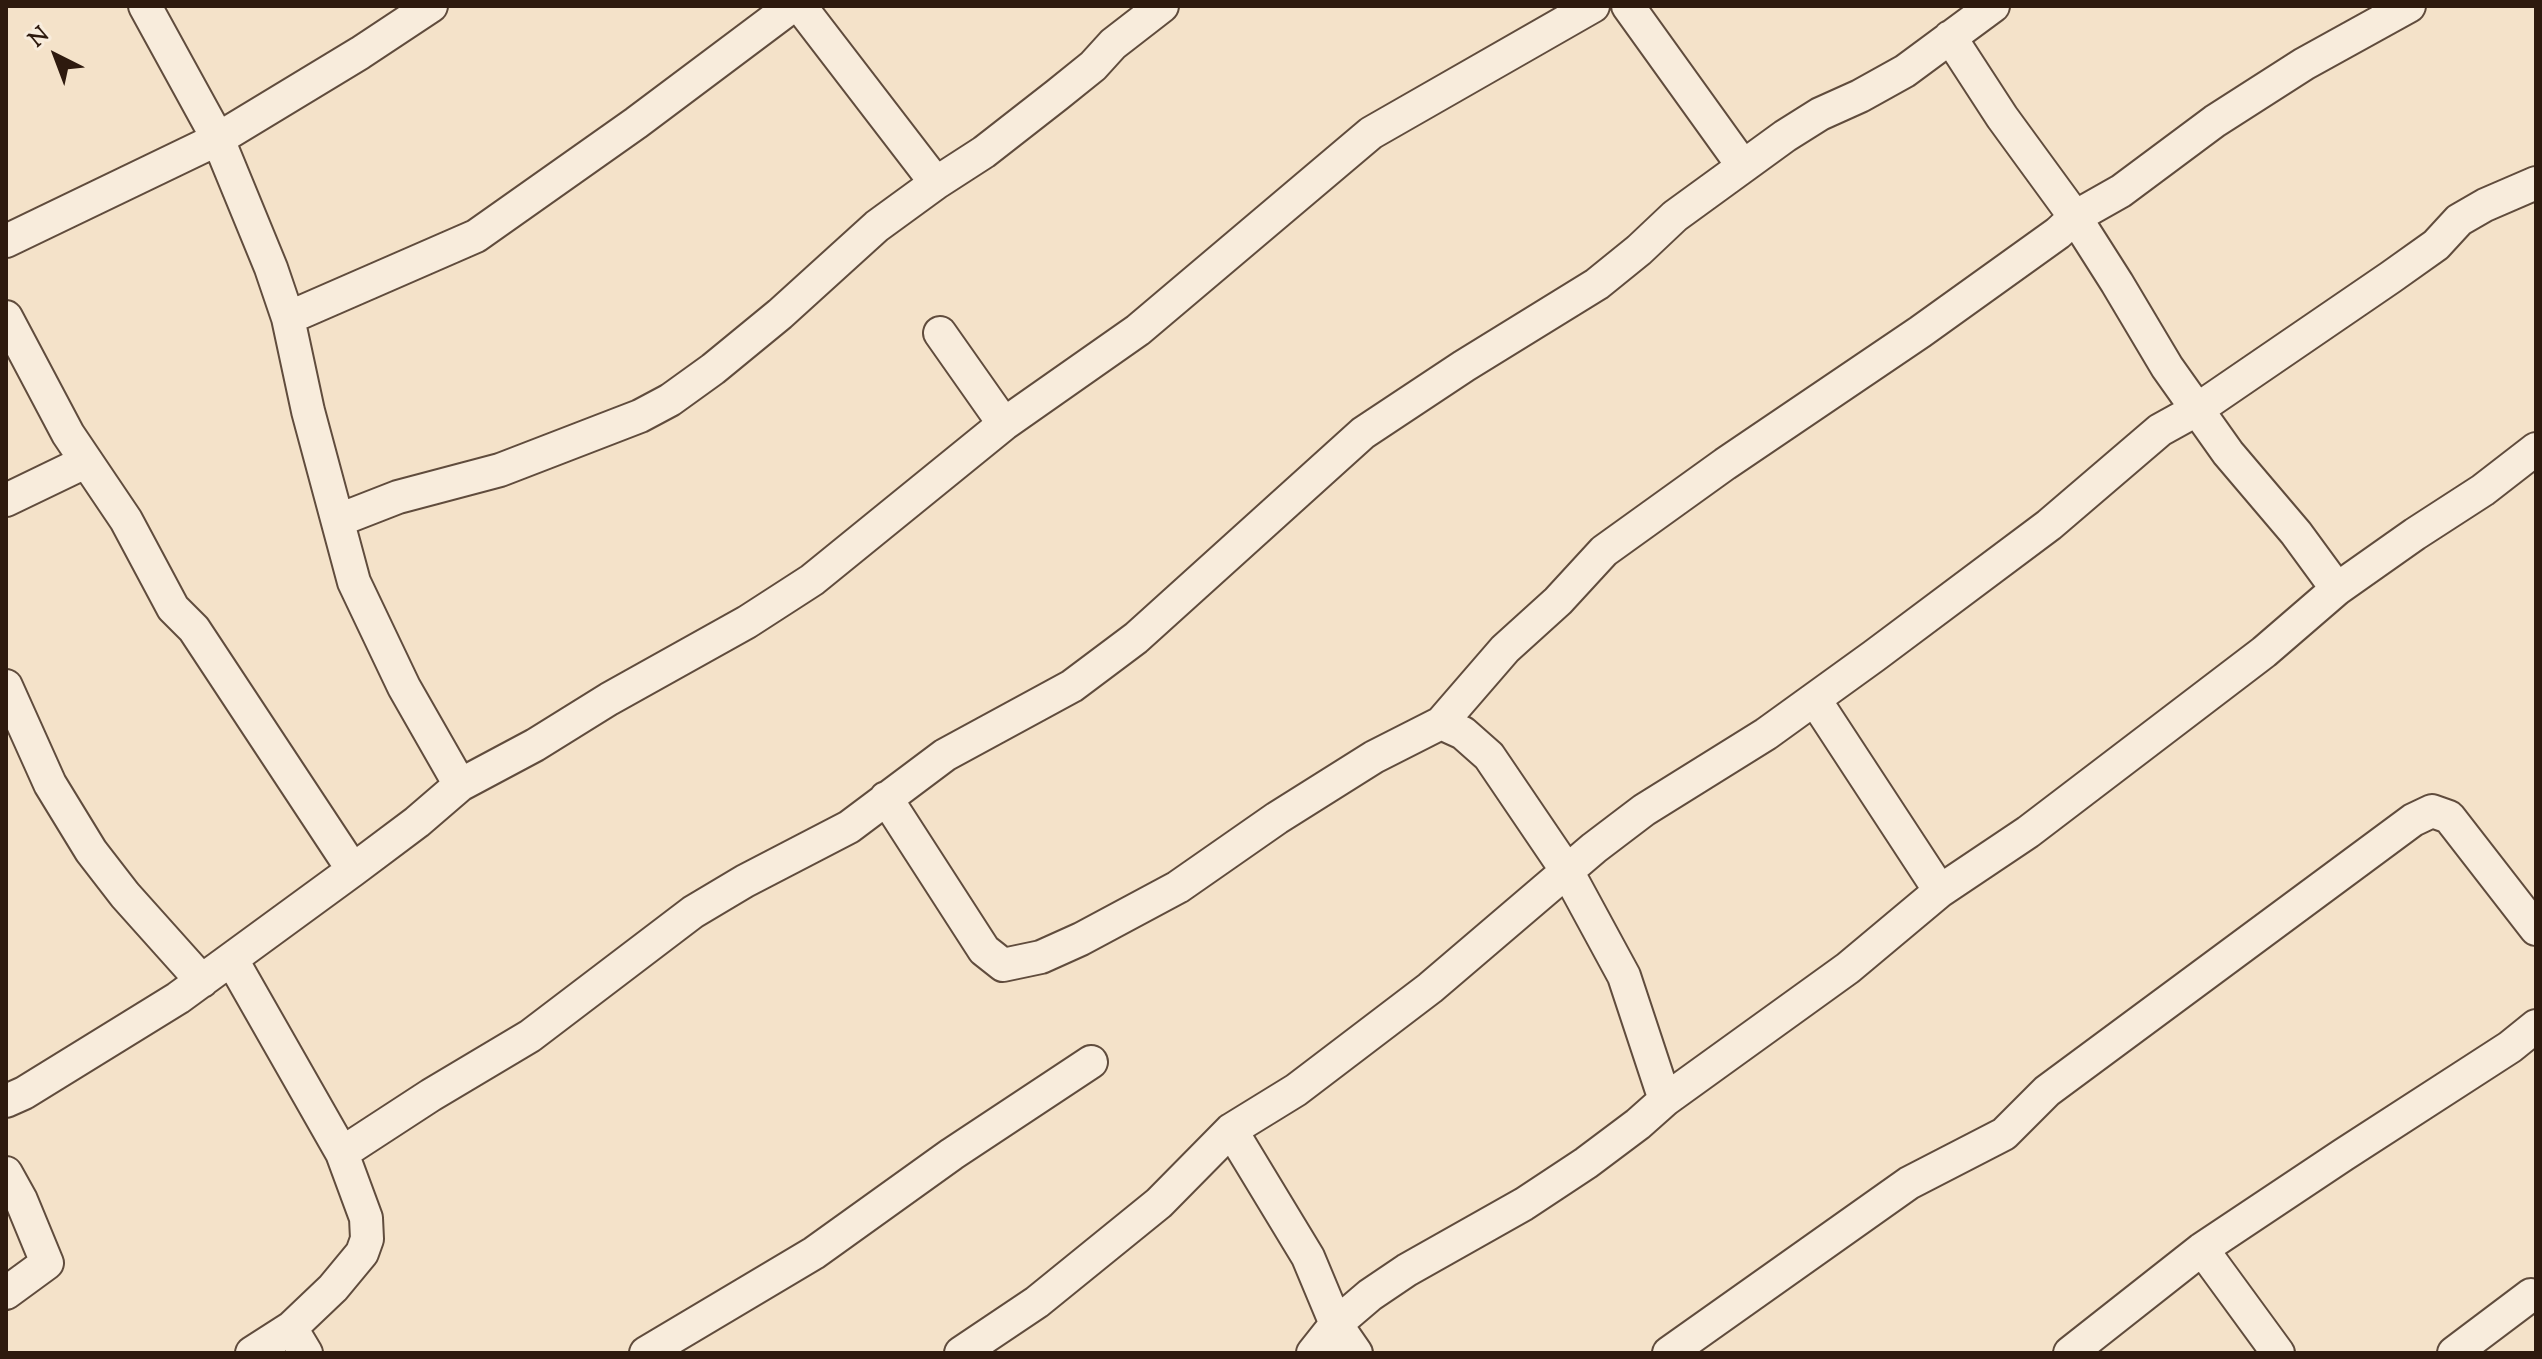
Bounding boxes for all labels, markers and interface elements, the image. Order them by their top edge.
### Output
north arrow [16,16,96,96]
text: N [23,20,57,56]

